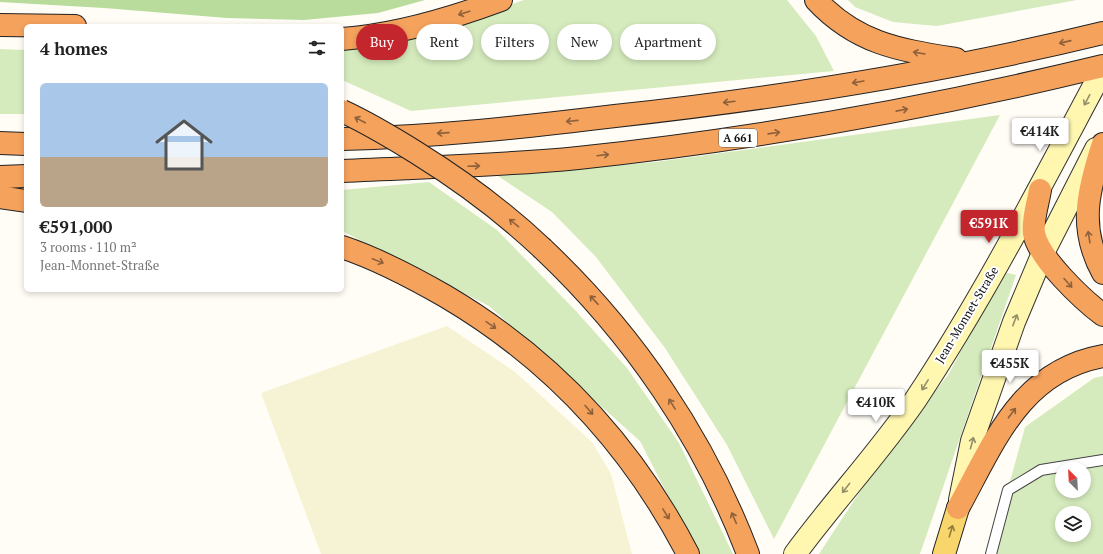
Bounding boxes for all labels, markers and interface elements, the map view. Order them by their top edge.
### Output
one-way arrow [457,10,470,17]
chip: Buy [356,24,408,60]
chip: Rent [416,24,473,60]
chip: Filters [481,24,549,60]
chip: New [557,24,612,60]
chip: Apartment [620,24,716,60]
text: 4 homes [40,37,108,60]
icon: filters [306,37,328,59]
one-way arrow [1059,39,1072,46]
one-way arrow [912,49,925,57]
one-way arrow [851,78,864,86]
one-way arrow [1082,94,1090,106]
one-way arrow [723,98,736,106]
one-way arrow [895,106,908,114]
icon: home [148,109,220,181]
one-way arrow [354,115,366,123]
one-way arrow [566,118,579,125]
pin: €414K [1012,118,1068,152]
text: €414K [1021,122,1059,140]
one-way arrow [437,129,450,136]
road number: A 661 [719,129,757,147]
one-way arrow [767,129,780,137]
one-way arrow [596,151,609,159]
one-way arrow [467,162,480,170]
pin: €591K [961,210,1017,244]
text: €591K [970,214,1008,232]
text: €591,000 [40,215,112,238]
one-way arrow [509,218,519,227]
one-way arrow [1085,231,1093,244]
text: 3 rooms · 110 m² [40,238,137,256]
text: Jean-Monnet-Straße [40,256,159,274]
one-way arrow [372,258,384,265]
street label: Jean-Monnet-Straße [932,264,1001,366]
one-way arrow [1063,277,1072,288]
one-way arrow [589,295,599,305]
one-way arrow [1012,315,1020,327]
one-way arrow [485,321,496,329]
pin: €455K [982,350,1038,384]
text: €455K [991,354,1029,372]
one-way arrow [920,379,928,391]
pin: €410K [848,389,904,423]
text: €410K [857,393,895,411]
one-way arrow [667,398,675,410]
one-way arrow [584,405,593,416]
one-way arrow [1008,408,1016,419]
one-way arrow [968,436,976,449]
north arrow [1055,462,1091,498]
map controls [1055,462,1091,542]
one-way arrow [842,483,851,494]
button: layers [1055,506,1091,542]
one-way arrow [663,508,671,520]
one-way arrow [729,512,737,524]
one-way arrow [948,525,955,538]

